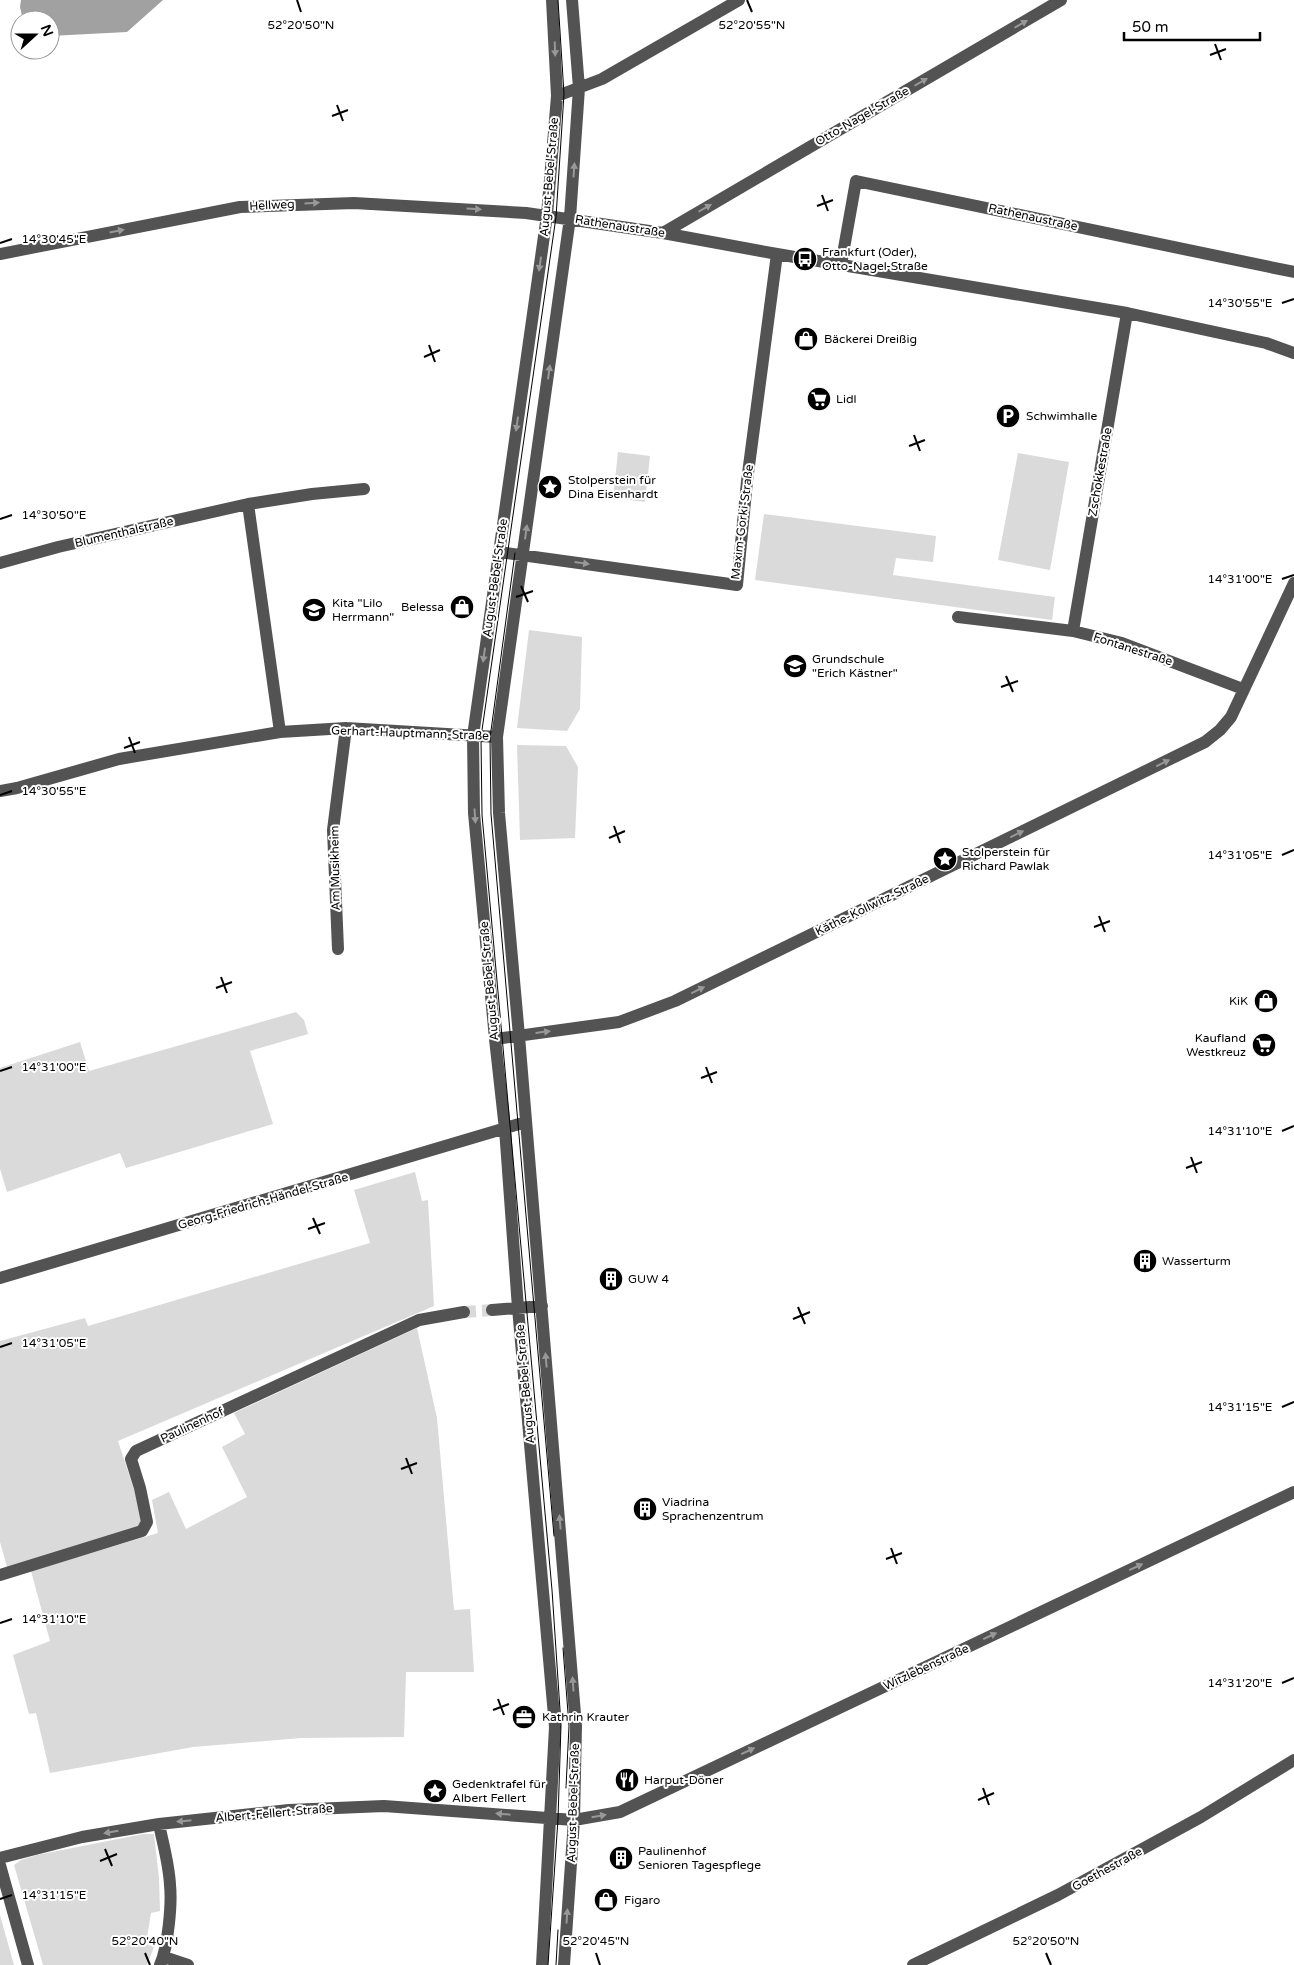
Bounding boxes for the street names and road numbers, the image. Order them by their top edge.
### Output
street label: Otto-Nagel-Straße [813,83,912,149]
street label: August-Bebel-Straße [537,117,561,237]
street label: Hellweg [249,197,295,213]
street label: Rathenaustraße [987,201,1079,233]
street label: Rathenaustraße [574,212,666,240]
street label: Zschokkestraße [1085,426,1115,517]
street label: Maxim-Gorki-Straße [728,463,756,580]
street label: Blumenthalstraße [73,514,175,550]
street label: August-Bebel-Straße [480,518,510,638]
street label: Fontanestraße [1092,630,1175,668]
street label: Gerhart-Hauptmann-Straße [331,723,489,743]
street label: Am Musikheim [327,825,343,911]
street label: Käthe-Kollwitz-Straße [813,871,931,939]
street label: August-Bebel-Straße [477,921,501,1041]
street label: Georg-Friedrich-Händel-Straße [176,1170,350,1232]
street label: August-Bebel-Straße [513,1324,537,1444]
street label: Paulinenhof [158,1404,226,1446]
street label: Witzlebenstraße [881,1641,971,1693]
street label: August-Bebel-Straße [564,1743,582,1863]
street label: Albert-Fellert-Straße [215,1801,333,1825]
street label: Goethestraße [1070,1844,1144,1894]

